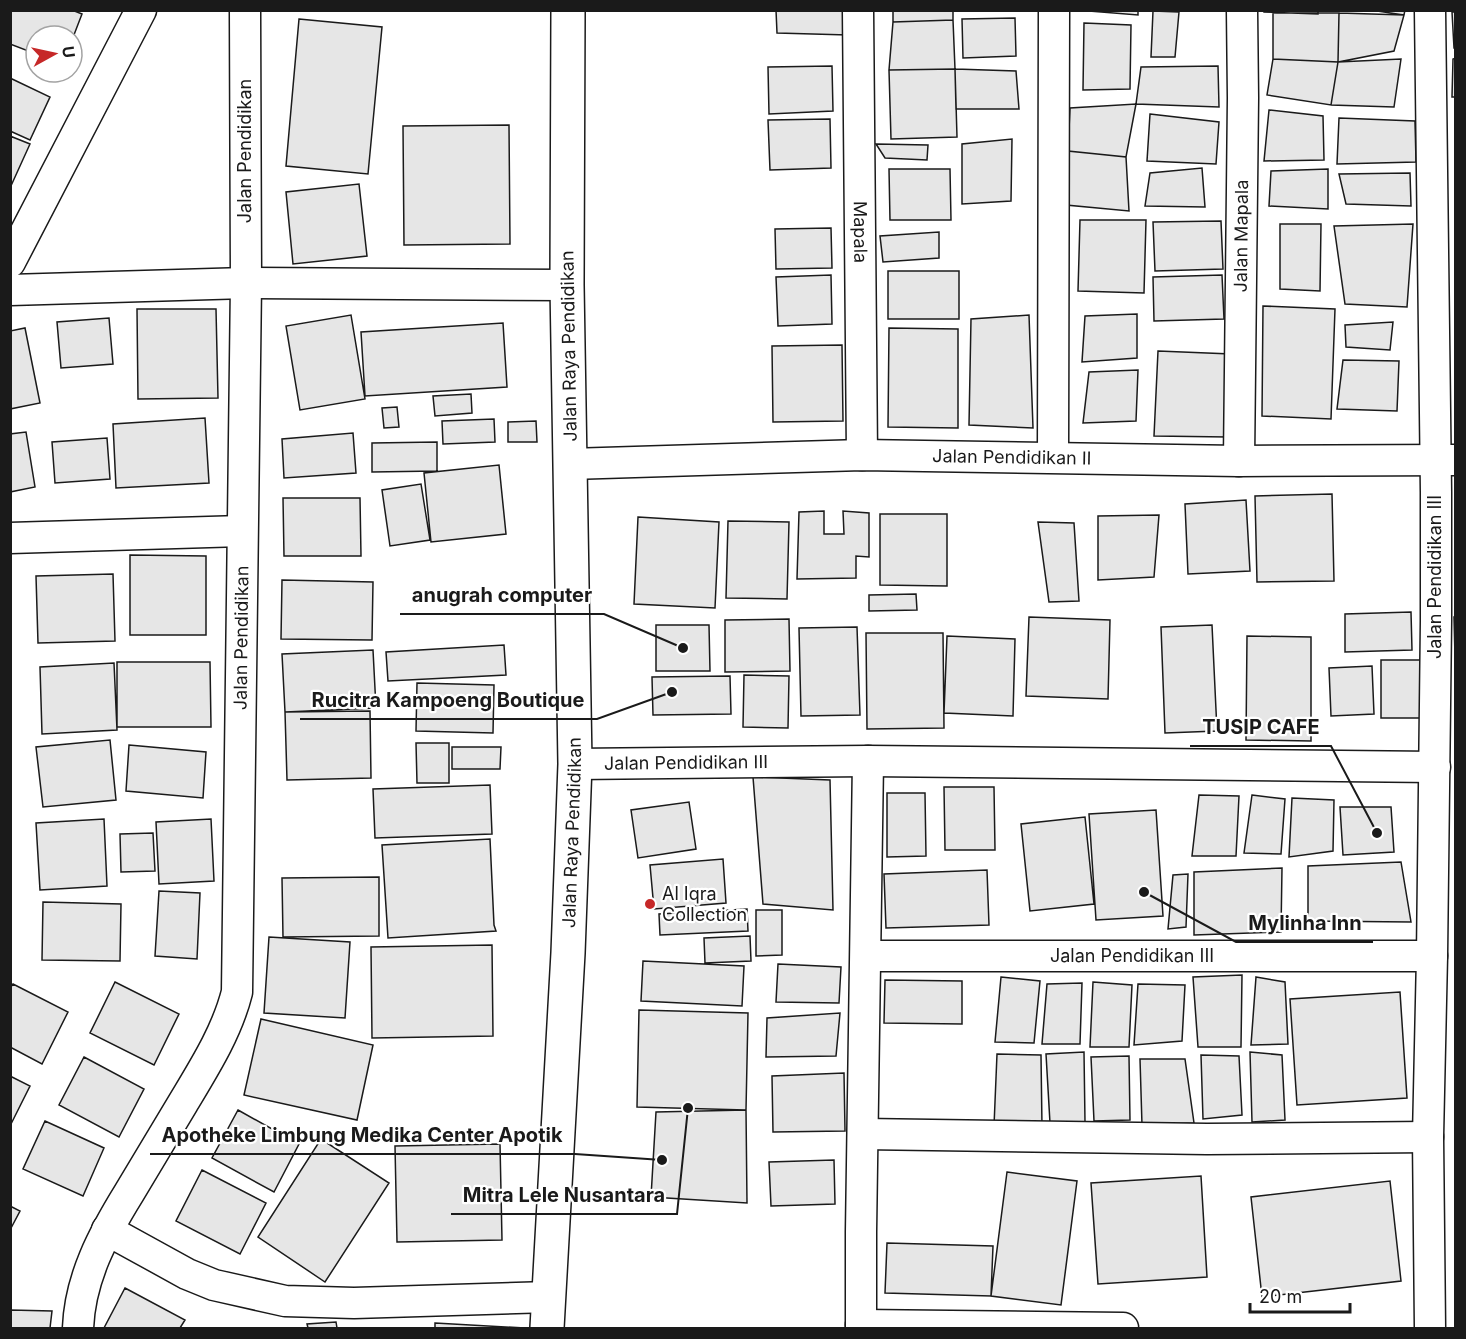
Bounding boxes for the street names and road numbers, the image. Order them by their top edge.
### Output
street label: Jalan Pendidikan [234,79,255,223]
street label: Jalan Mapala [1230,180,1252,292]
street label: Mapala [850,201,871,263]
street label: Jalan Raya Pendidikan [556,250,581,442]
street label: Jalan Pendidikan II [932,445,1092,469]
street label: Jalan Pendidikan III [1424,495,1445,659]
street label: Jalan Pendidikan [230,565,252,710]
street label: Jalan Raya Pendidikan [558,737,585,929]
street label: Jalan Pendidikan III [604,751,768,774]
street label: Jalan Pendidikan III [1050,945,1214,966]

